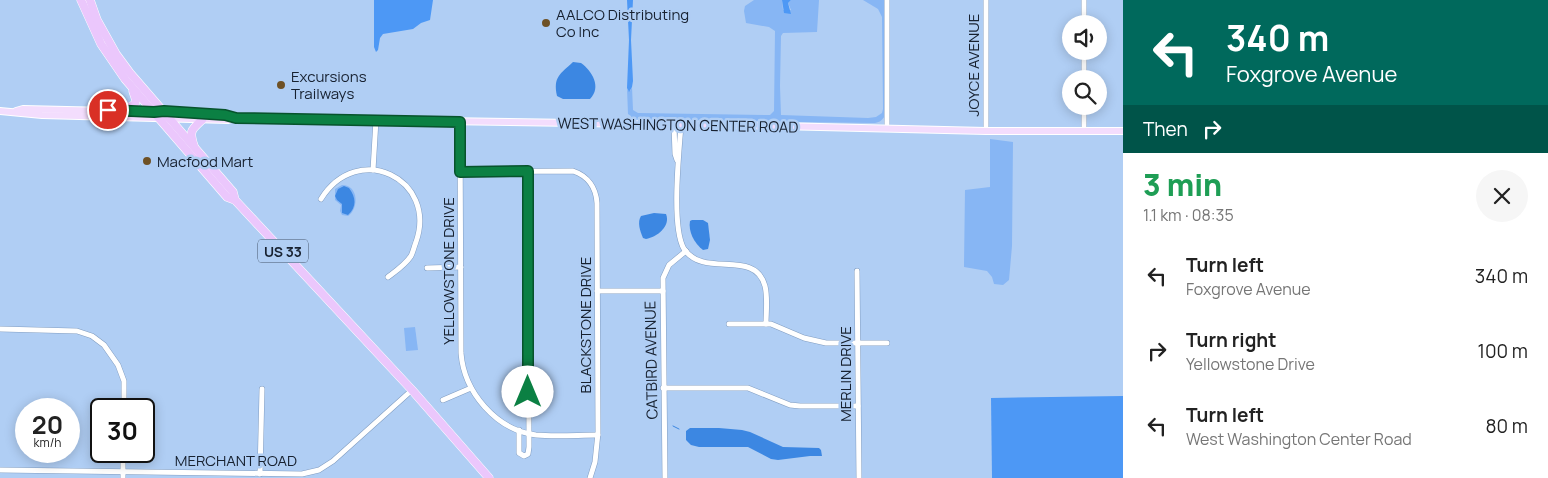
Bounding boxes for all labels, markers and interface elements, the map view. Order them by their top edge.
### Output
place label: AALCO Distributing Co Inc [556,4,689,42]
street label: JOYCE AVENUE [963,14,984,116]
text: 340 m [1226,14,1329,62]
map controls [1062,15,1107,115]
button: sound [1062,15,1107,60]
marker: AALCO Distributing Co Inc [540,17,552,29]
icon: left [1143,20,1208,85]
text: Foxgrove Avenue [1226,59,1397,89]
place label: Excursions Trailways [291,66,367,104]
button: search [1062,70,1107,115]
marker: Excursions Trailways [275,79,287,91]
pin [87,89,129,131]
icon: arrive [94,96,122,124]
street label: WEST WASHINGTON CENTER ROAD [557,112,799,138]
icon: right [1198,115,1226,143]
text: Then [1143,116,1188,142]
place label: Macfood Mart [157,151,253,172]
marker: Macfood Mart [141,155,153,167]
text: 3 min [1143,164,1222,205]
button: close [1476,170,1528,222]
street label: YELLOWSTONE DRIVE [438,197,459,345]
text: 1.1 km · 08:35 [1143,204,1234,226]
road number: US 33 [258,240,308,262]
text: Turn left [1186,252,1264,278]
street label: BLACKSTONE DRIVE [575,257,596,393]
icon: left [1143,262,1171,290]
text: 340 m [1475,263,1528,289]
text: Foxgrove Avenue [1186,278,1311,300]
street label: CATBIRD AVENUE [639,301,663,419]
street label: MERLIN DRIVE [835,326,856,422]
text: Turn right [1186,327,1276,353]
icon: right [1143,337,1171,365]
text: 100 m [1477,338,1528,364]
text: Yellowstone Drive [1186,353,1315,375]
position arrow [501,365,553,417]
speed limit sign: 30 [90,398,155,463]
text: Turn left [1186,402,1264,428]
text: 20 [32,407,63,442]
icon: left [1143,412,1171,440]
text: 80 m [1485,413,1528,439]
text: West Washington Center Road [1186,428,1412,450]
text: km/h [34,434,61,451]
street label: MERCHANT ROAD [175,450,297,471]

